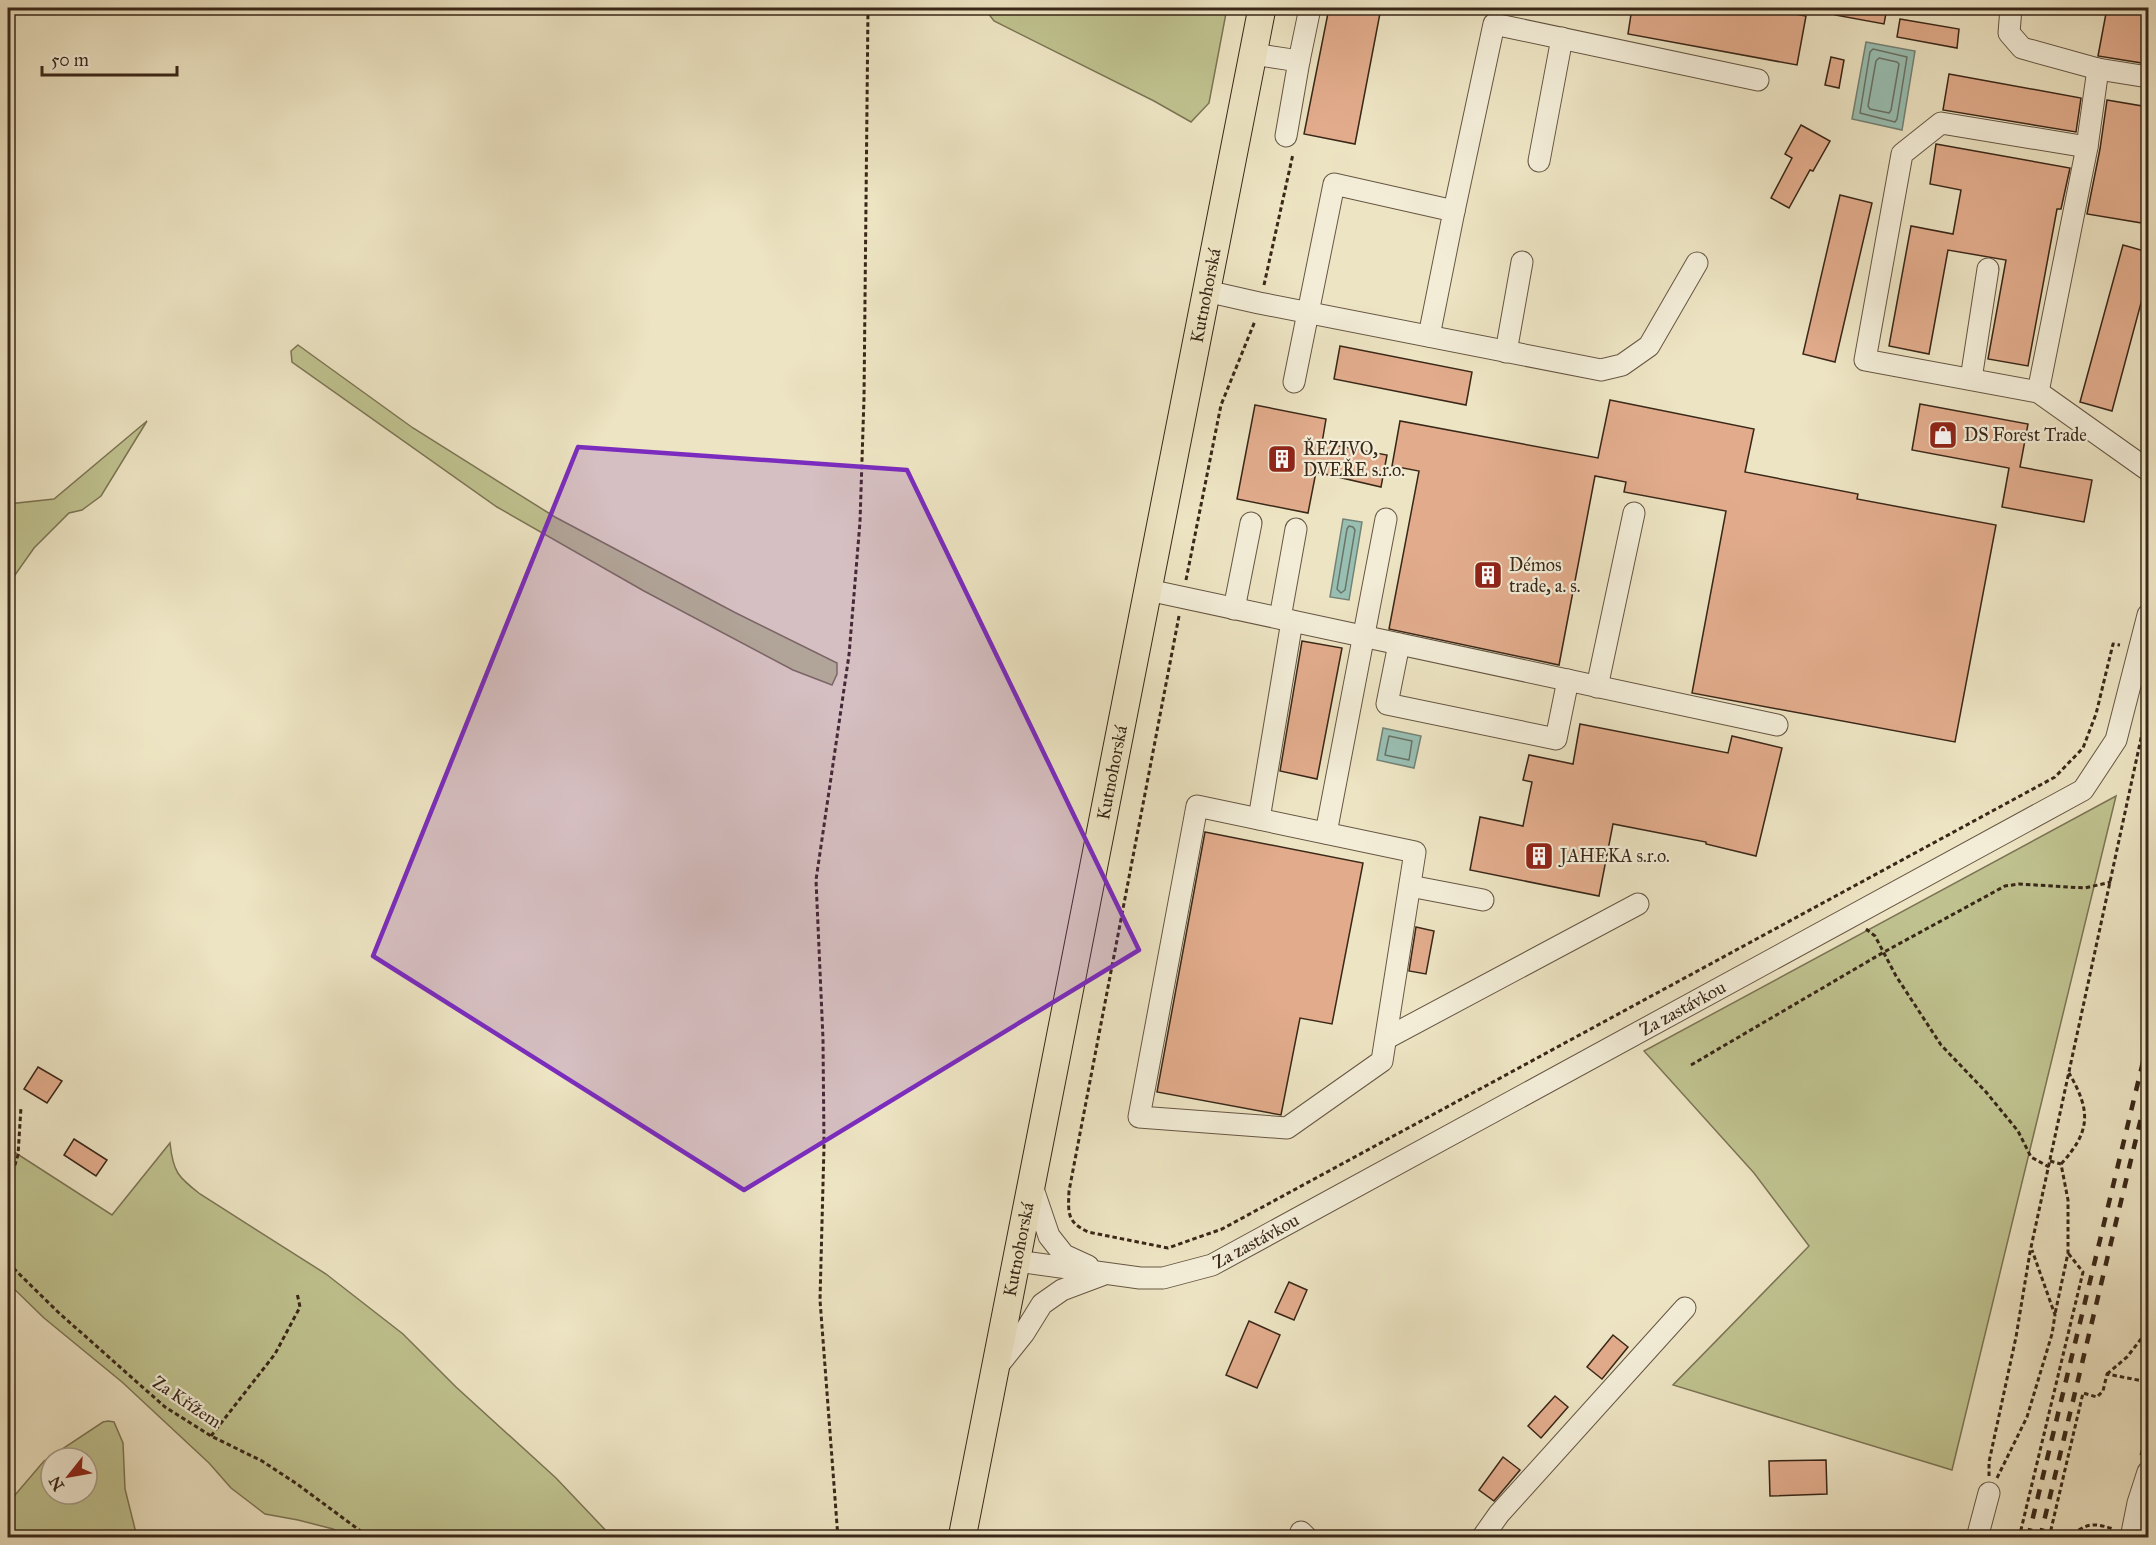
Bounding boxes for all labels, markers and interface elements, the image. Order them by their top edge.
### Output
scale bar [42,39,177,77]
text: 50 m [51,49,89,71]
street label: Kutnohorská [1186,246,1226,345]
shop icon: DS Forest Trade [1927,419,1959,451]
place label: DS Forest Trade [1964,424,2087,446]
place label: ŘEZIVO, DVEŘE s.r.o. [1303,437,1405,481]
building icon: ŘEZIVO, DVEŘE s.r.o. [1266,443,1298,475]
place label: Démos trade, a. s. [1509,554,1581,597]
building icon: Démos trade, a. s. [1472,559,1504,591]
street label: Kutnohorská [1092,723,1132,822]
building icon: JAHEKA s.r.o. [1523,840,1555,872]
place label: JAHEKA s.r.o. [1558,845,1670,868]
street label: Za zastávkou [1636,976,1730,1041]
street label: Kutnohorská [999,1200,1039,1299]
street label: Za zastávkou [1209,1208,1303,1273]
street label: Za Křížem [148,1371,226,1433]
north arrow [39,1446,99,1506]
text: N [45,1472,68,1494]

